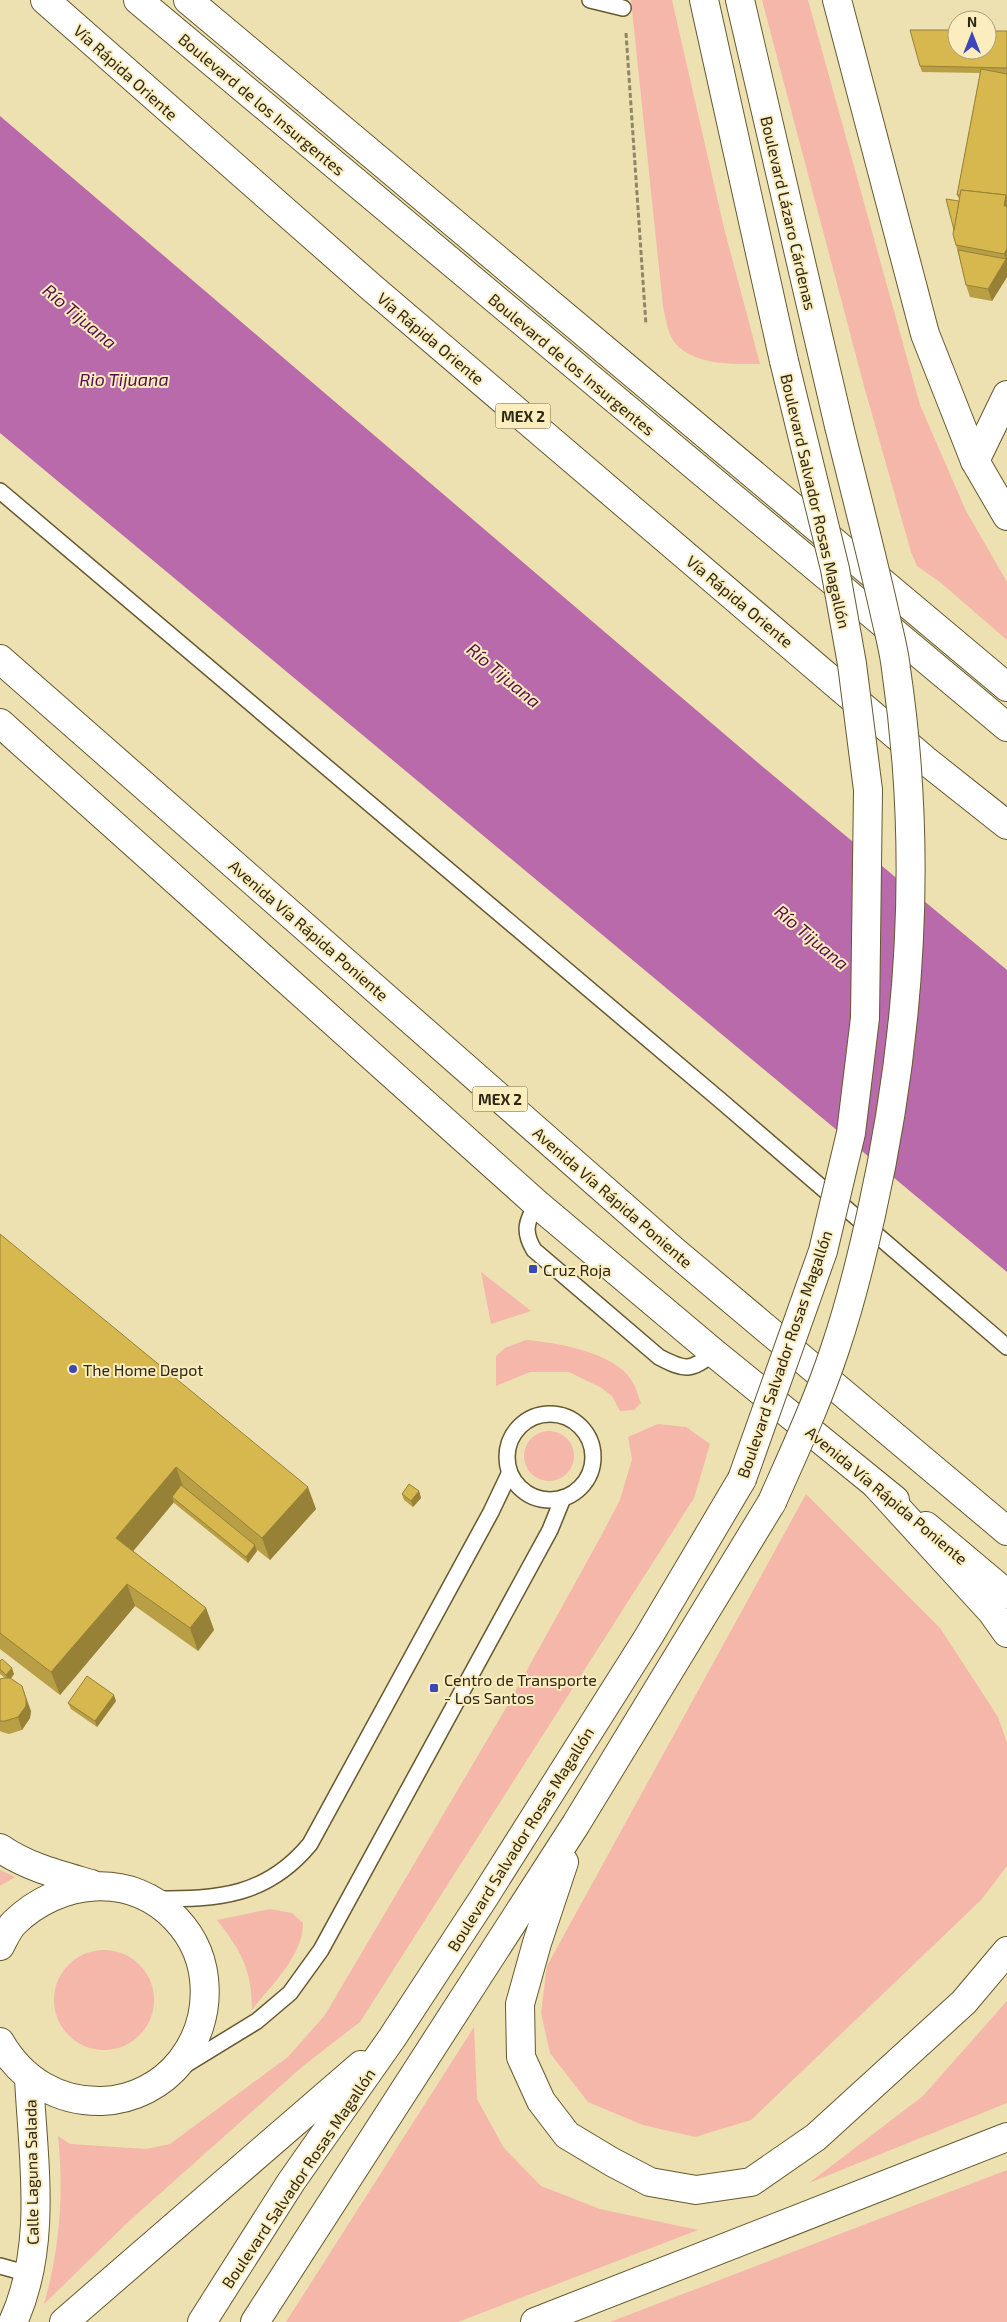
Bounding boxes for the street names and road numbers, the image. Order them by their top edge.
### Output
street label: Vía Rápida Oriente [70,20,182,124]
street label: Boulevard de los Insurgentes [175,29,349,179]
street label: Boulevard Lázaro Cárdenas [757,114,821,312]
street label: Vía Rápida Oriente [374,288,488,388]
street label: Boulevard de los Insurgentes [485,289,659,439]
street label: Boulevard Salvador Rosas Magallón [777,372,855,630]
road number: MEX 2 [496,404,550,428]
street label: Vía Rápida Oriente [683,551,797,651]
street label: Avenida Vía Rápida Poniente [225,856,393,1004]
road number: MEX 2 [472,1086,528,1112]
street label: Avenida Vía Rápida Poniente [529,1123,697,1271]
street label: Boulevard Salvador Rosas Magallón [733,1228,835,1480]
street label: Avenida Vía Rápida Poniente [802,1422,972,1568]
street label: Boulevard Salvador Rosas Magallón [443,1723,597,1955]
street label: Boulevard Salvador Rosas Magallón [217,2065,379,2291]
street label: Calle Laguna Salada [20,2099,42,2245]

